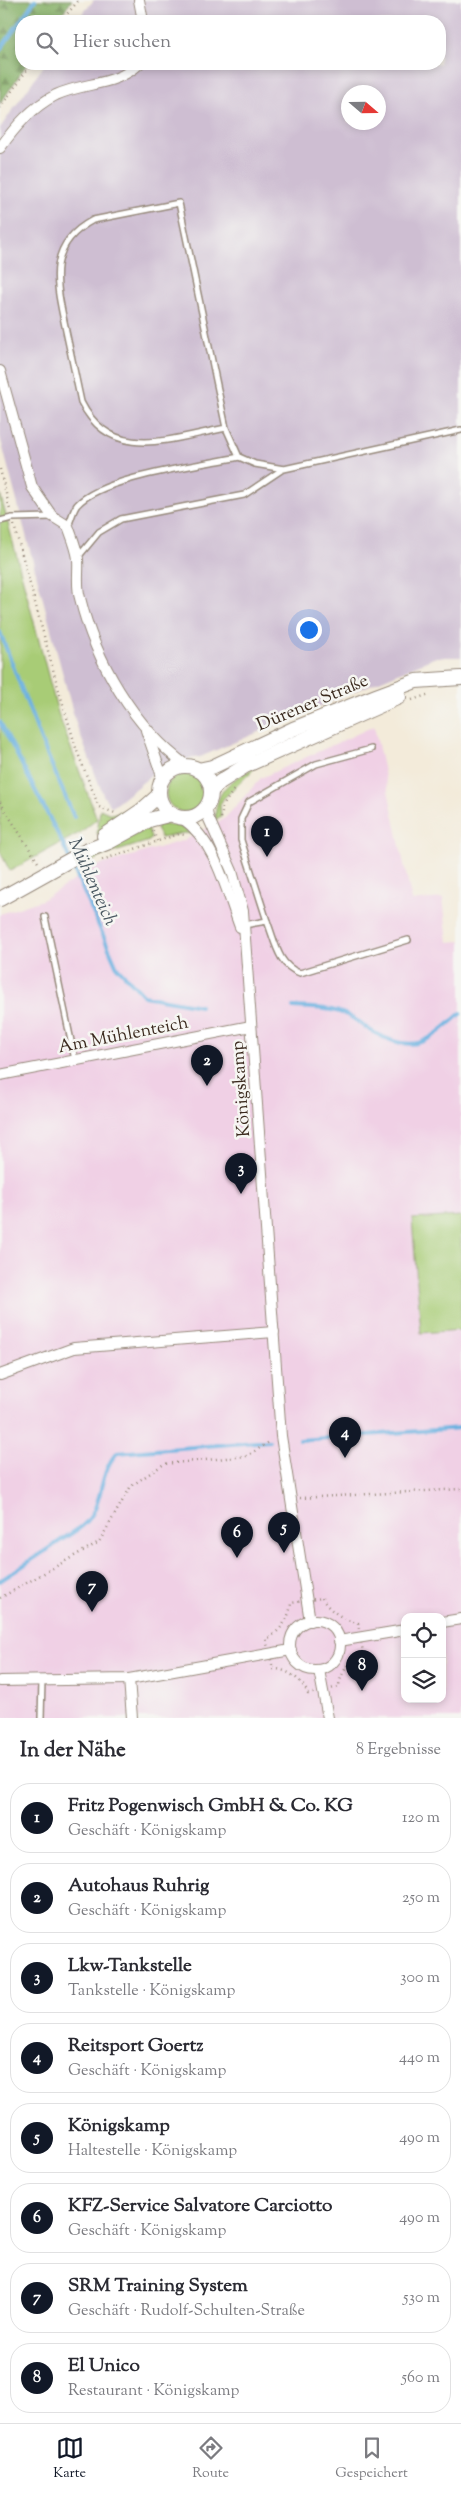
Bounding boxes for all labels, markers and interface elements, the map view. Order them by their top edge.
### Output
search box [15,15,446,70]
icon: search [33,29,61,57]
text: Hier suchen [73,29,171,56]
north arrow [341,85,386,130]
your location [296,617,322,643]
street label: Dürener Straße [253,669,373,739]
pin: 1 [251,816,283,857]
water label: Mühlenteich [60,834,123,931]
street label: Am Mühlenteich [56,1010,191,1061]
street label: Königskamp [226,1040,258,1138]
pin: 2 [191,1045,223,1086]
pin: 3 [225,1153,257,1194]
pin: 4 [329,1417,361,1458]
pin: 5 [268,1512,300,1553]
pin: 6 [221,1517,253,1558]
pin: 7 [76,1571,108,1612]
map controls [401,1613,446,1703]
button: locate [401,1613,446,1658]
pin: 8 [346,1650,378,1691]
button: layers [401,1658,446,1703]
text: In der Nähe [20,1736,126,1766]
text: 8 Ergebnisse [356,1739,441,1762]
text: Fritz Pogenwisch GmbH & Co. KG [68,1793,353,1820]
text: 1 [34,1807,40,1830]
text: 120 m [402,1807,440,1830]
text: Geschäft · Königskamp [68,1820,226,1843]
text: Autohaus Ruhrig [68,1873,209,1900]
text: 2 [33,1887,41,1910]
text: 250 m [402,1887,440,1910]
text: Geschäft · Königskamp [68,1900,226,1923]
text: Lkw-Tankstelle [68,1953,192,1980]
text: 3 [34,1967,40,1990]
text: 300 m [400,1967,440,1990]
text: Tankstelle · Königskamp [68,1980,235,2003]
text: Reitsport Goertz [68,2033,203,2060]
text: 4 [33,2047,41,2070]
text: 440 m [399,2047,440,2070]
text: Geschäft · Königskamp [68,2060,226,2083]
text: Königskamp [68,2113,170,2140]
text: 5 [34,2127,40,2150]
text: 490 m [399,2127,440,2150]
text: Haltestelle · Königskamp [68,2140,237,2163]
text: KFZ-Service Salvatore Carciotto [68,2193,332,2220]
text: 6 [33,2207,41,2230]
text: 490 m [399,2207,440,2230]
text: Geschäft · Königskamp [68,2220,226,2243]
text: SRM Training System [68,2273,248,2300]
text: 7 [33,2287,41,2310]
text: 530 m [403,2287,440,2310]
text: Geschäft · Rudolf-Schulten-Straße [68,2300,305,2323]
text: El Unico [68,2353,140,2380]
text: 8 [33,2367,41,2390]
text: 560 m [401,2367,440,2390]
text: Restaurant · Königskamp [68,2380,239,2403]
tab: Karte [53,2434,86,2484]
tab: Route [192,2434,229,2484]
tab: Gespeichert [335,2434,408,2484]

